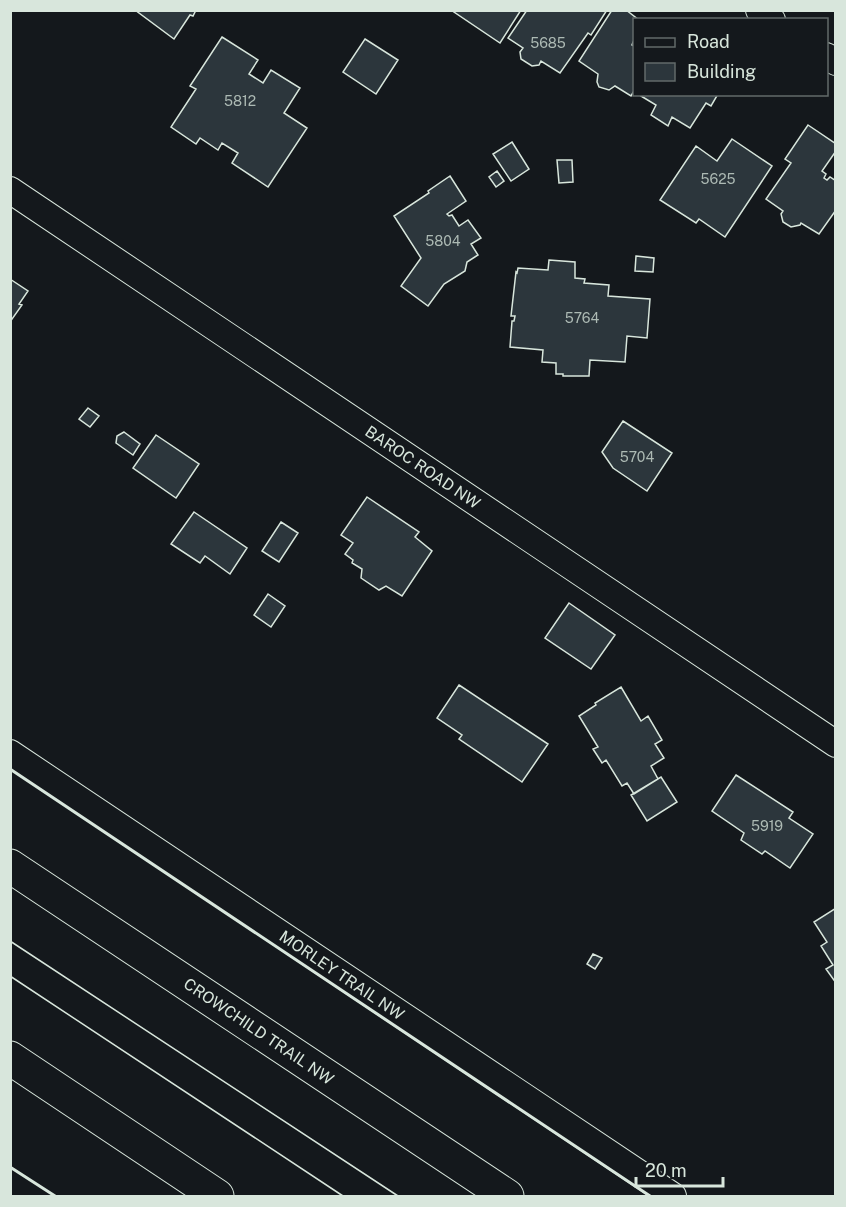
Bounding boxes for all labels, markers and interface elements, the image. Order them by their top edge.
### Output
legend [633,18,828,96]
text: Road [687,31,730,52]
house number: 5685 [530,35,566,51]
text: Building [687,61,756,82]
house number: 5812 [224,93,256,109]
house number: 5625 [701,171,736,187]
house number: 5804 [425,233,461,249]
house number: 5764 [565,310,599,326]
street label: BAROC ROAD NW [362,422,484,513]
house number: 5704 [620,449,654,465]
house number: 5919 [751,818,783,834]
street label: MORLEY TRAIL NW [276,927,408,1024]
street label: CROWCHILD TRAIL NW [180,974,337,1089]
scale bar [636,1150,723,1188]
text: 20 m [645,1160,687,1181]

